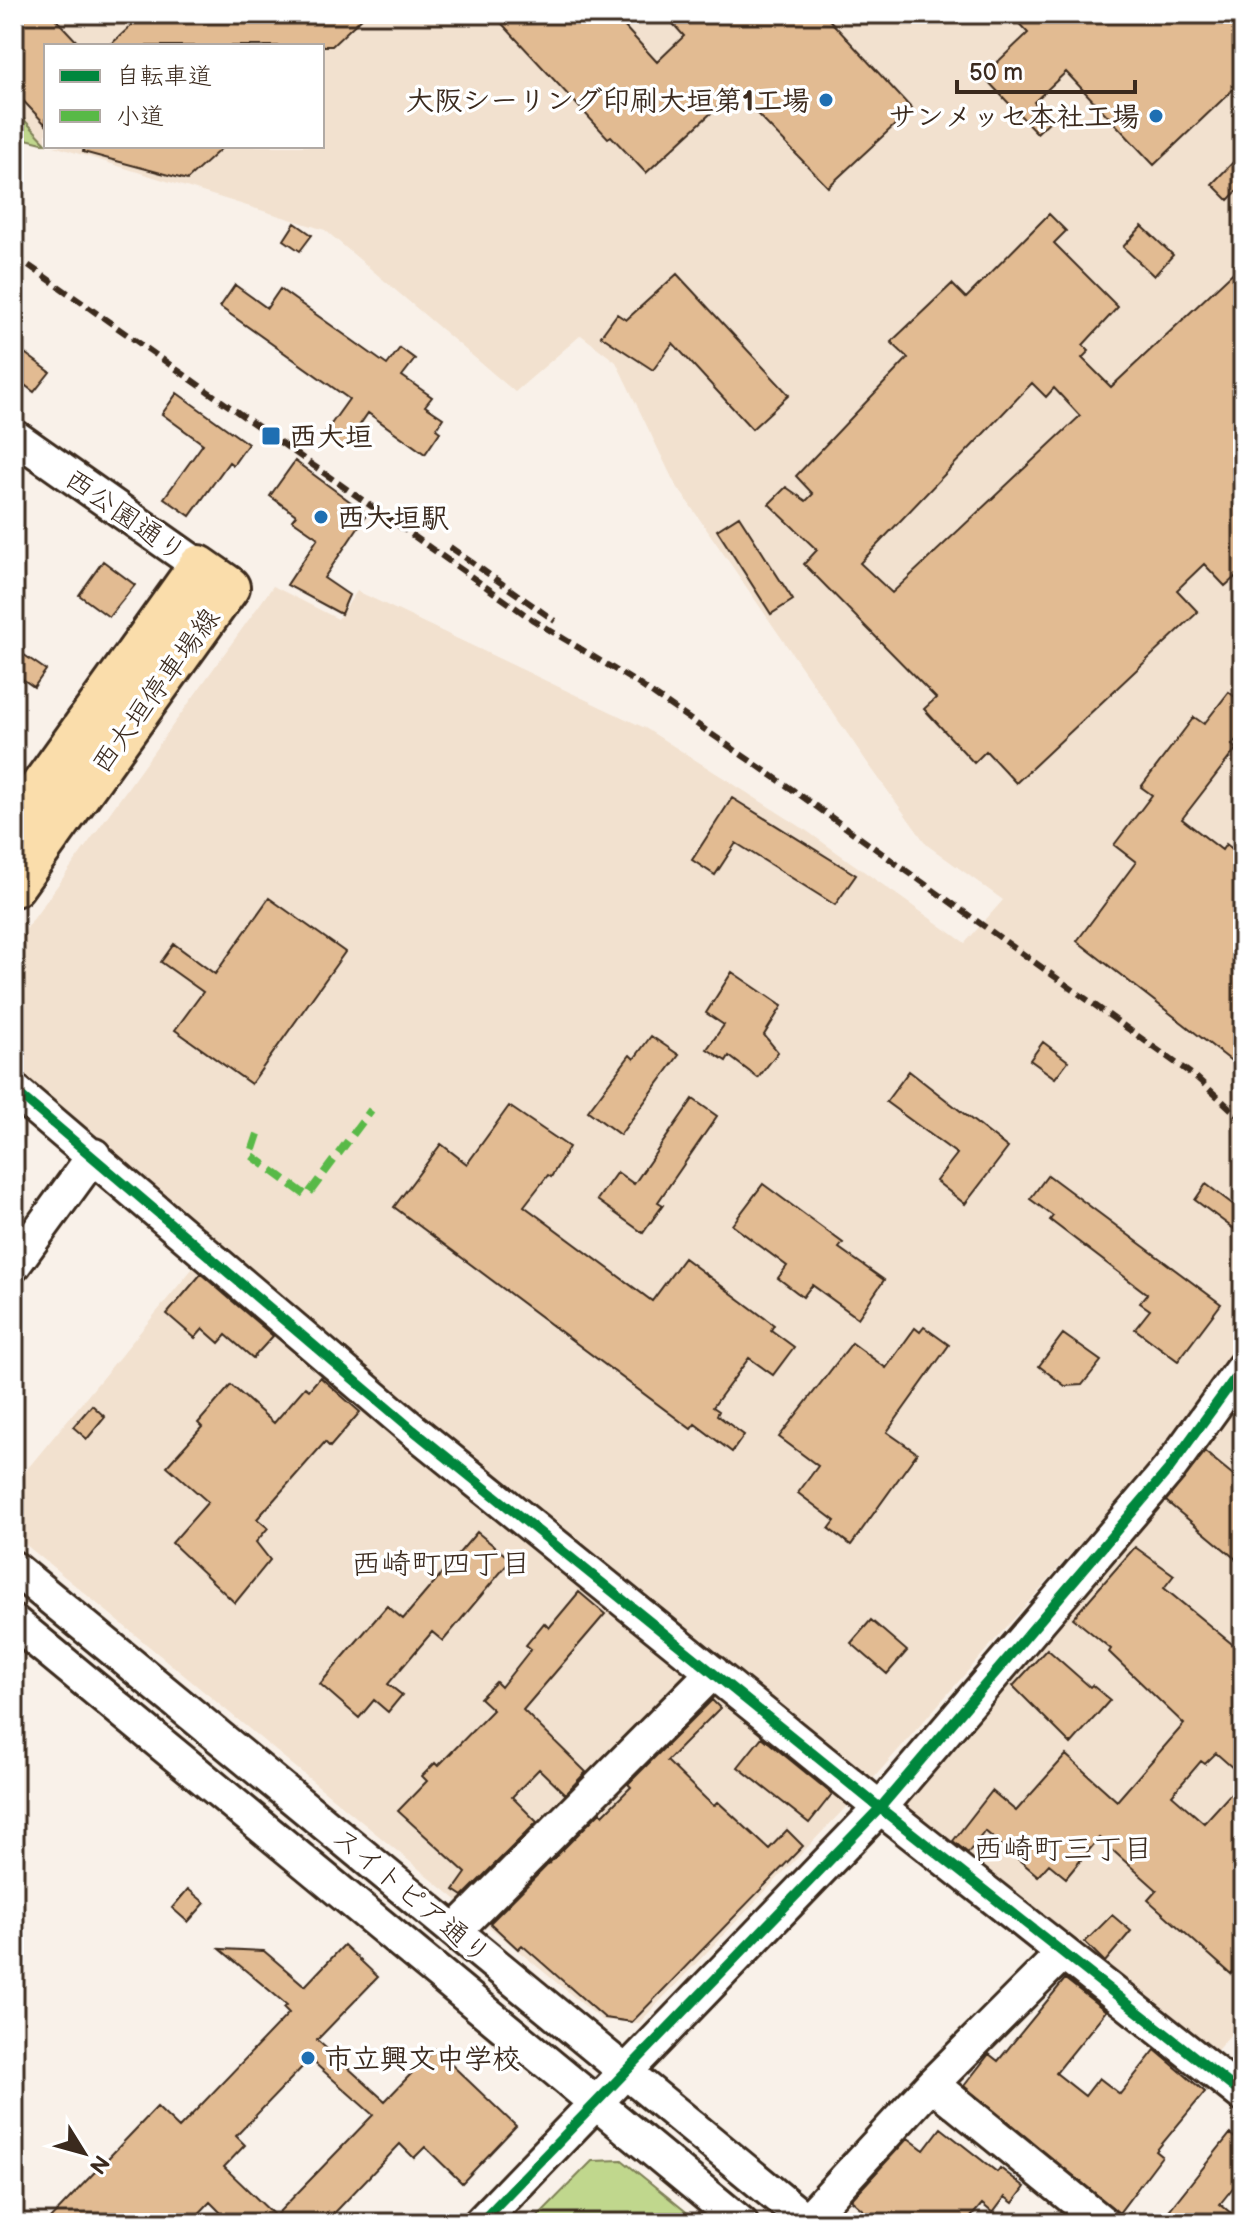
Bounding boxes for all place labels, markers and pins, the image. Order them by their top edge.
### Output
place label: 大阪シーリング印刷大垣第1工場 [406,85,810,118]
marker: 大阪シーリング印刷大垣第1工場 [817,91,835,109]
place label: サンメッセ本社工場 [888,101,1140,134]
marker: サンメッセ本社工場 [1147,107,1165,125]
place label: 西大垣 [289,421,373,454]
marker: 西大垣 [260,425,282,447]
place label: 西大垣駅 [337,502,449,535]
marker: 西大垣駅 [312,508,330,526]
place label: 市立興文中学校 [324,2043,520,2076]
marker: 市立興文中学校 [299,2049,317,2067]

